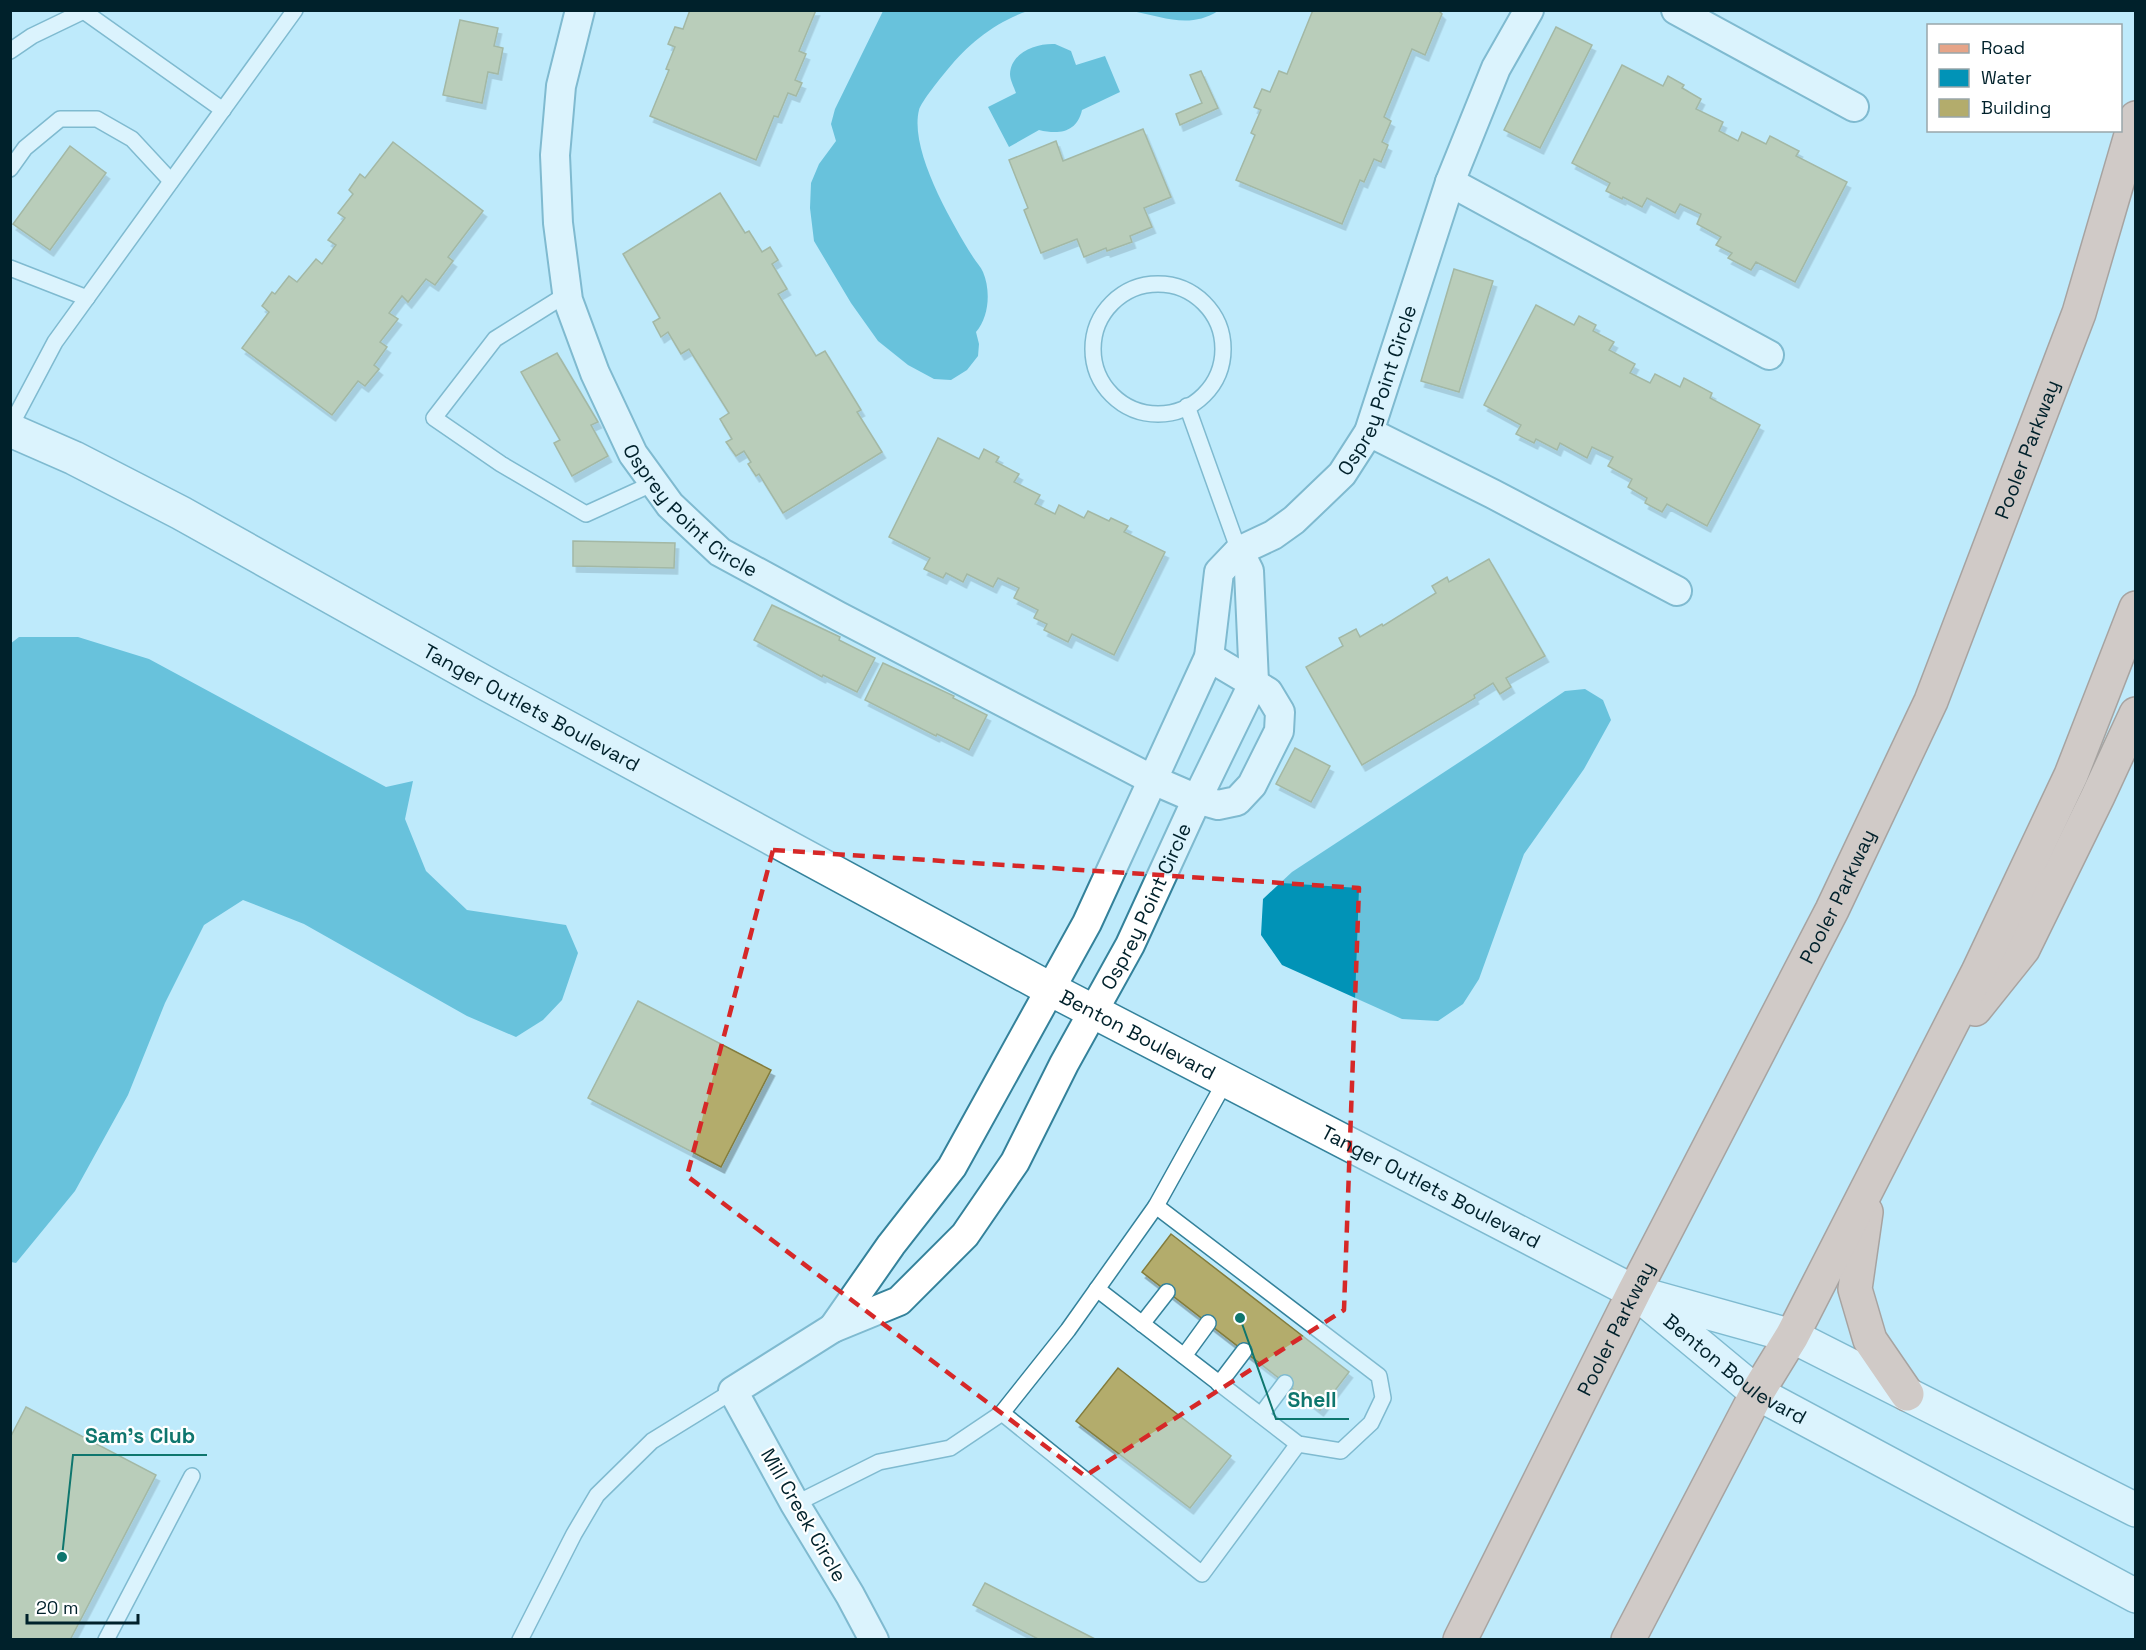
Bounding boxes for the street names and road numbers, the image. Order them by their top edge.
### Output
street label: Osprey Point Circle [1331,302,1422,480]
street label: Pooler Parkway [1989,376,2065,523]
street label: Osprey Point Circle [617,440,762,583]
street label: Tanger Outlets Boulevard [418,638,644,777]
street label: Osprey Point Circle [1095,819,1197,994]
street label: Pooler Parkway [1793,825,1881,968]
street label: Benton Boulevard [1056,983,1220,1086]
street label: Tanger Outlets Boulevard [1317,1119,1545,1254]
street label: Pooler Parkway [1571,1257,1660,1400]
street label: Benton Boulevard [1658,1308,1811,1430]
street label: Mill Creek Circle [755,1443,853,1587]

